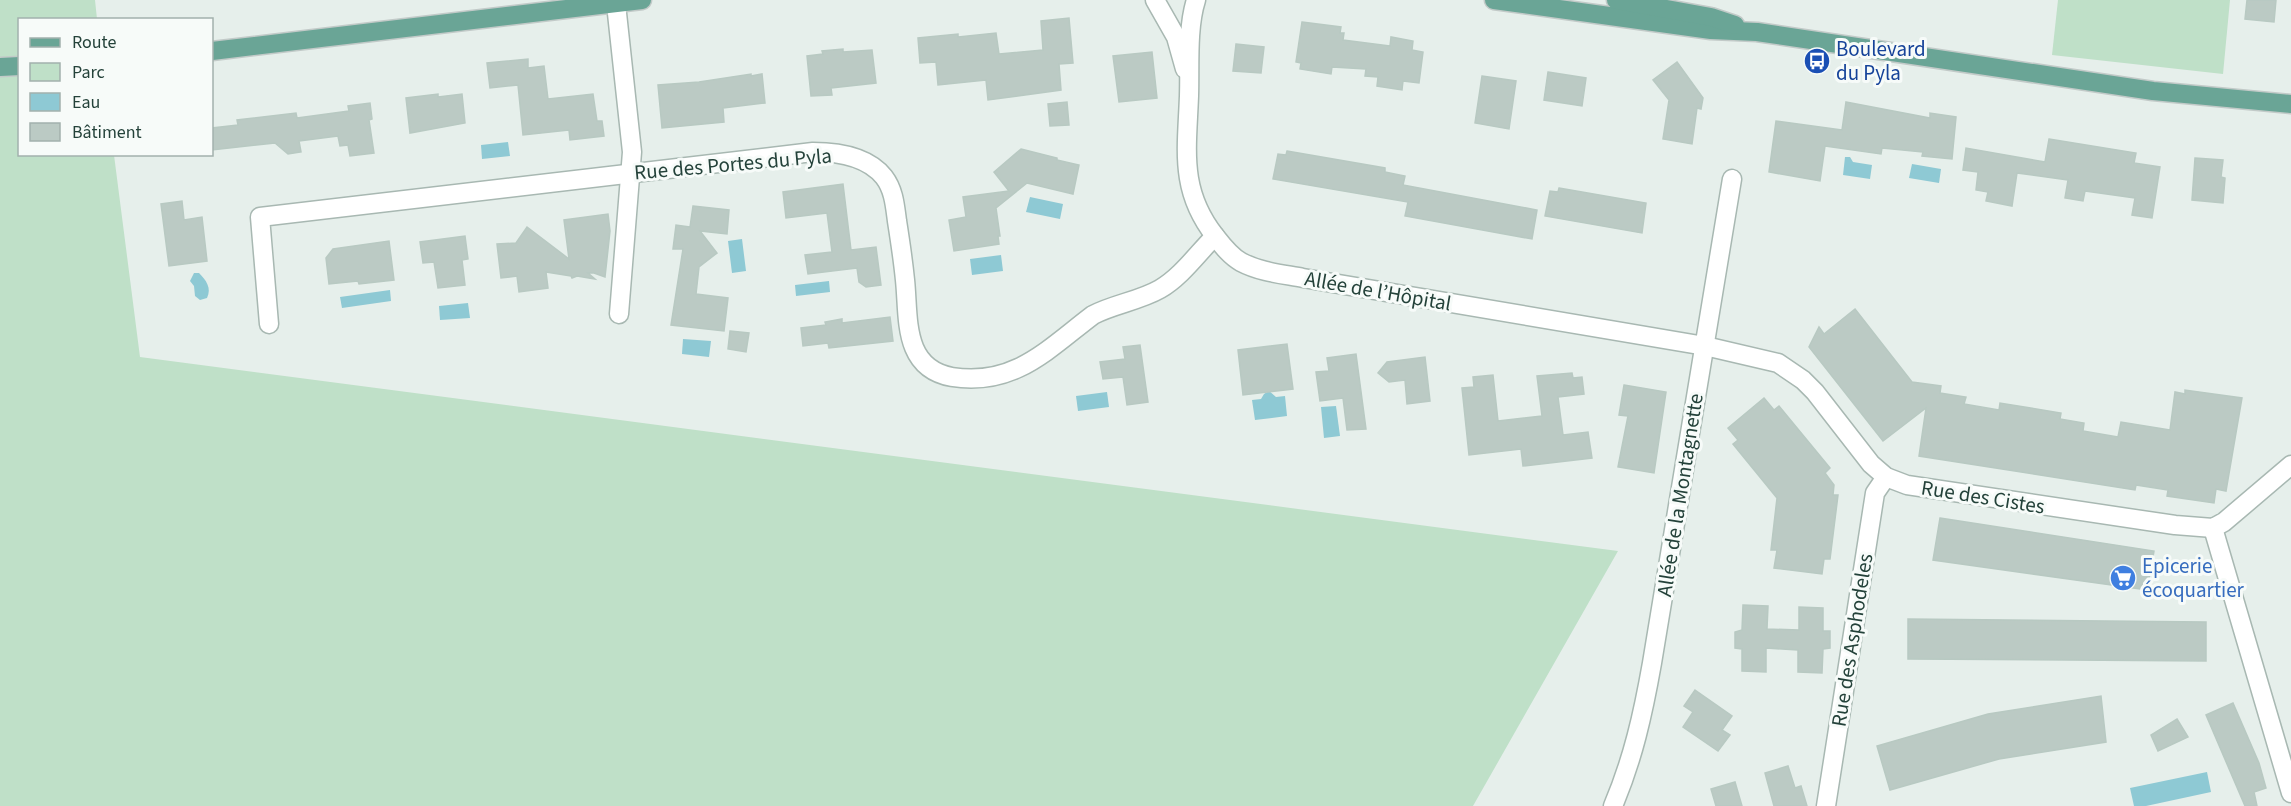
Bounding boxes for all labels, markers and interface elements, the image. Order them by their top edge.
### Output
legend [18,18,213,156]
text: Route [72,30,116,55]
place label: Boulevard du Pyla [1836,34,1926,88]
bus stop icon: Boulevard du Pyla [1802,46,1832,76]
text: Parc [72,60,105,85]
text: Eau [72,90,100,115]
text: Bâtiment [72,120,142,145]
street label: Rue des Portes du Pyla [633,140,833,188]
street label: Allée de l’Hôpital [1302,263,1454,319]
street label: Allée de la Montagnette [1649,391,1711,599]
street label: Rue des Cistes [1919,472,2047,522]
street label: Rue des Asphodeles [1824,551,1881,729]
place label: Epicerie écoquartier [2142,551,2245,605]
supermarket icon: Epicerie écoquartier [2108,563,2138,593]

